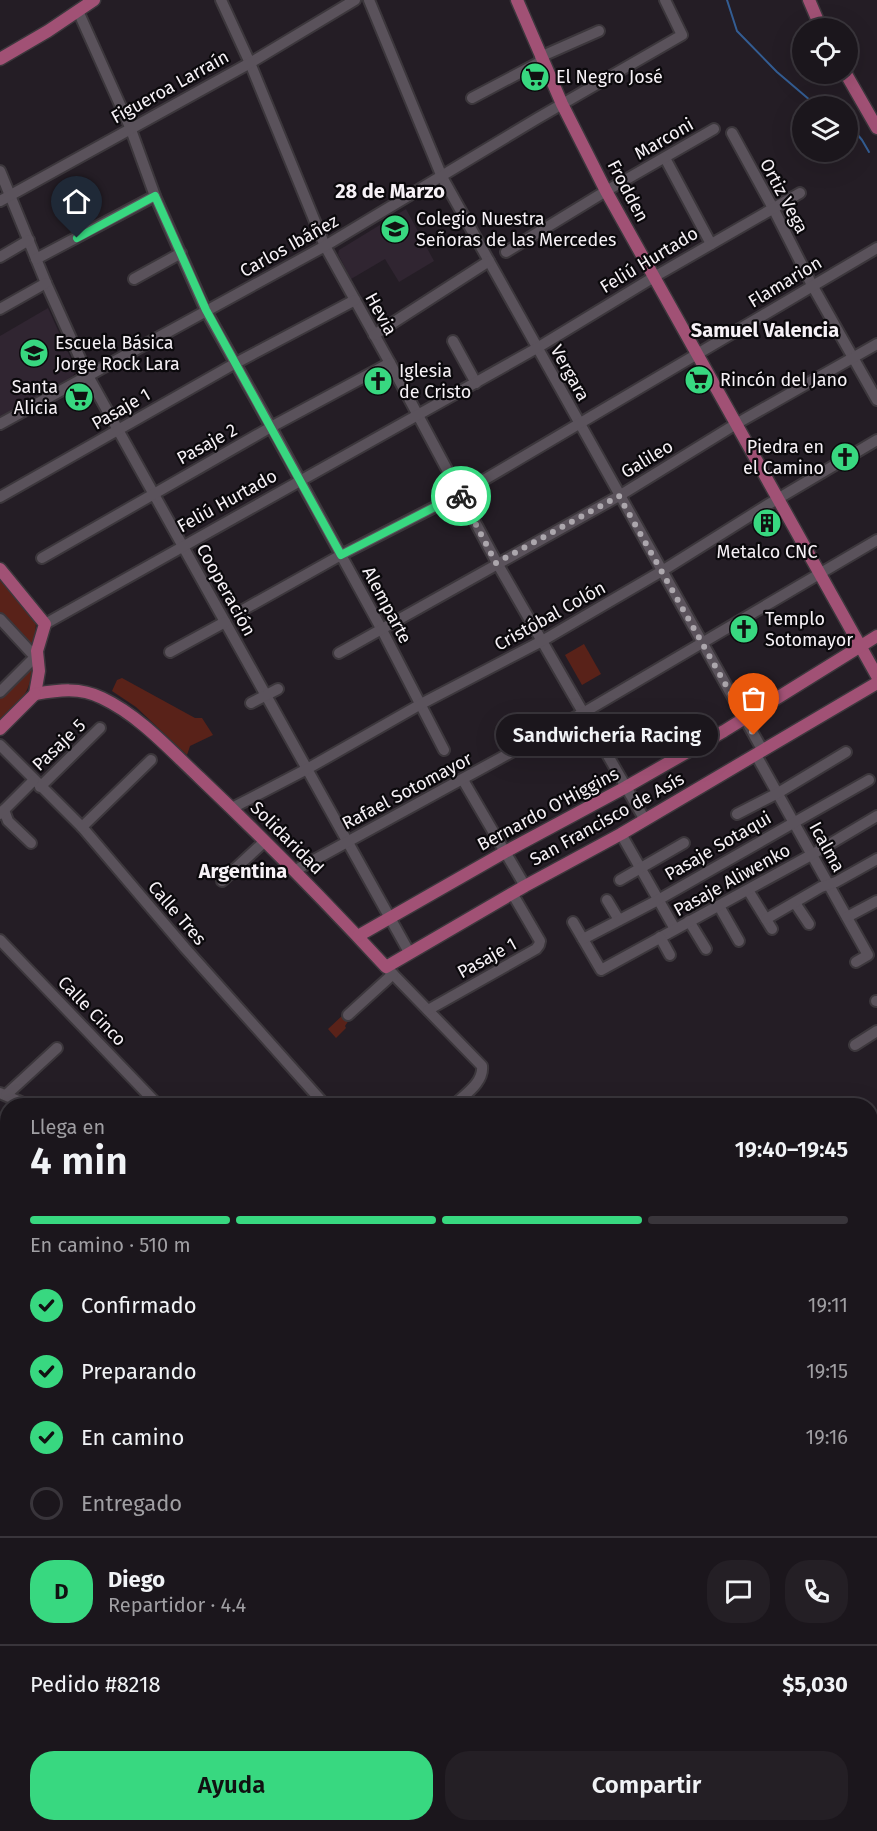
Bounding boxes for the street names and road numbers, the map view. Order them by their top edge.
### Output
street label: Figueroa Larraín [107,46,233,128]
street label: Marconi [631,113,697,165]
street label: Ortiz Vega [755,155,813,237]
street label: Frodden [603,156,653,226]
street label: Carlos Ibáñez [236,210,342,282]
street label: Feliú Hurtado [596,222,702,298]
street label: Flamarion [744,251,826,313]
street label: Hevia [360,289,402,339]
street label: Vergara [546,341,594,405]
street label: Pasaje 1 [88,383,154,435]
street label: Pasaje 2 [173,418,241,469]
street label: Galileo [617,435,677,483]
street label: Feliú Hurtado [173,465,281,537]
street label: Cooperación [192,540,260,640]
street label: Alemparte [358,563,416,647]
street label: Cristóbal Colón [491,576,609,656]
street label: Pasaje 5 [28,714,90,776]
street label: Rafael Sotomayor [338,747,476,835]
street label: Bernardo O'Higgins [474,762,622,856]
street label: San Francisco de Asís [526,767,688,871]
street label: Solidaridad [246,797,328,879]
street label: Pasaje Sotaqui [661,807,775,885]
street label: Icalma [804,818,850,876]
street label: Pasaje Aliwenko [670,839,794,921]
street label: Calle Tres [143,876,211,950]
street label: Pasaje 1 [454,933,520,983]
street label: Calle Cinco [53,971,131,1051]

